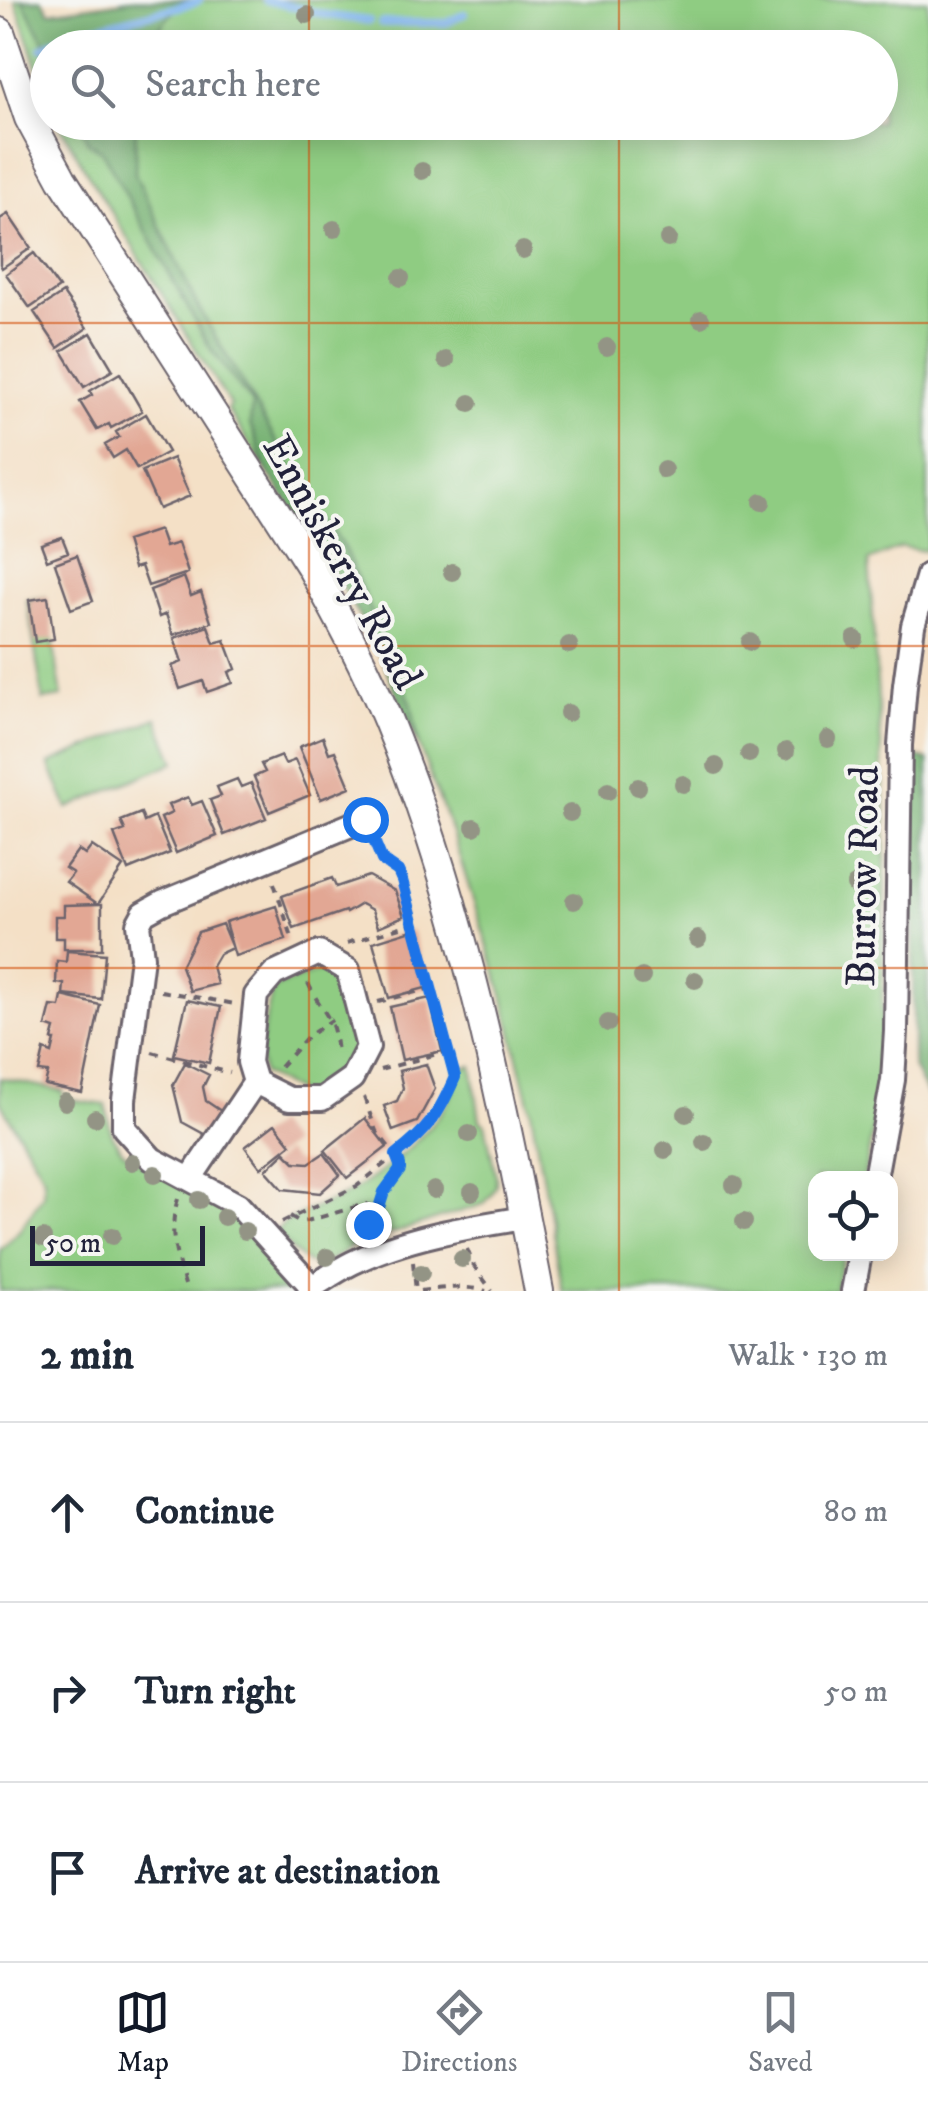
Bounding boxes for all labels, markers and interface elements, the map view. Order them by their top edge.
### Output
search box [30,30,898,140]
icon: search [65,58,120,113]
text: Search here [145,61,321,109]
street label: Enniskerry Road [250,426,433,699]
street label: Burrow Road [836,765,892,987]
route start [343,797,389,843]
map controls [808,1171,898,1261]
button: locate [808,1171,898,1261]
route end [346,1202,392,1248]
scale bar [30,1221,205,1266]
text: 50 m [45,1226,101,1261]
text: 2 min [40,1330,134,1382]
text: Walk · 130 m [728,1336,888,1376]
icon: ahead [40,1485,95,1540]
text: Continue [135,1488,274,1536]
text: 80 m [824,1492,888,1532]
icon: right [40,1665,95,1720]
text: Turn right [135,1668,296,1716]
text: 50 m [824,1672,888,1712]
icon: arrive [40,1845,95,1900]
text: Arrive at destination [135,1848,440,1896]
tab: Map [115,1985,170,2080]
tab: Directions [401,1985,517,2080]
tab: Saved [748,1985,813,2080]

